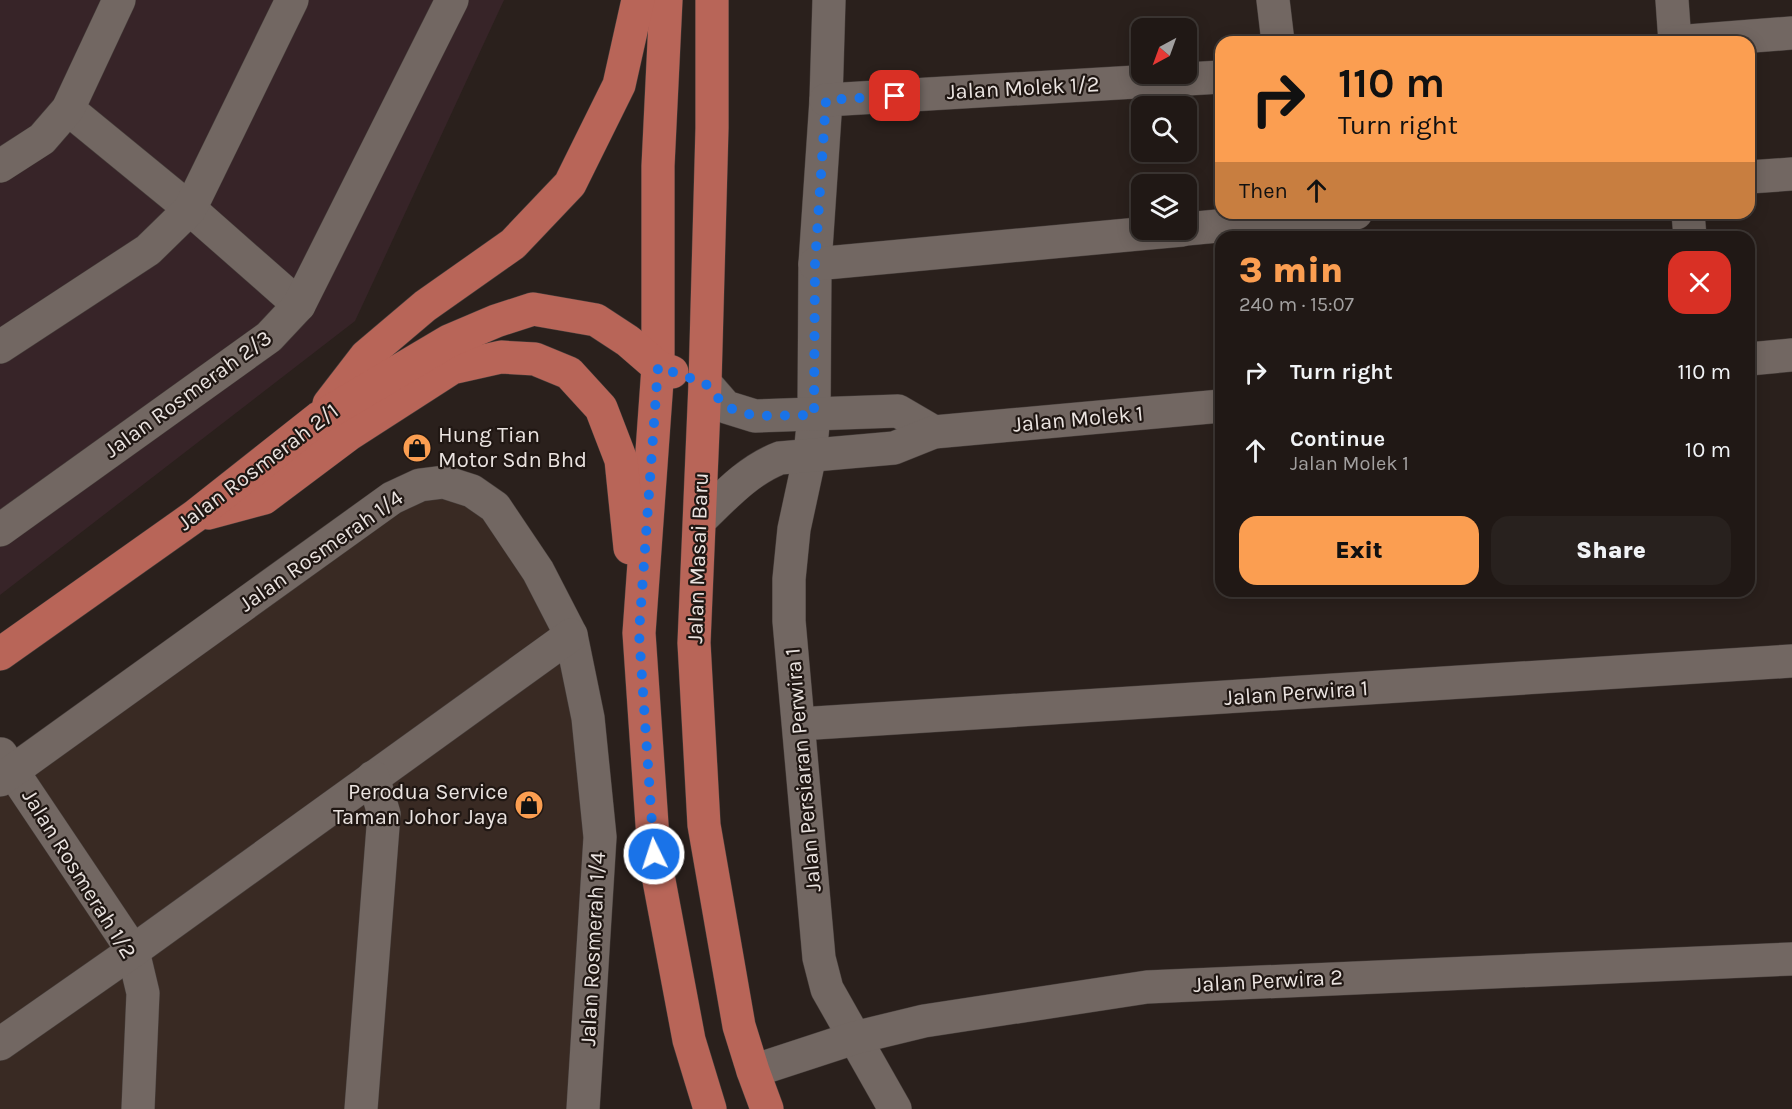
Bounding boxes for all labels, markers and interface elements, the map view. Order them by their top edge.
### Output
north arrow [1131,18,1197,84]
map controls [1131,18,1197,240]
text: 110 m [1338,58,1445,108]
icon: right [1239,60,1317,138]
pin [869,70,920,121]
street label: Jalan Molek 1/2 [946,71,1100,105]
icon: arrive [878,79,911,112]
button: search [1131,96,1197,162]
text: Turn right [1338,109,1458,141]
button: layers [1131,174,1197,240]
icon: ahead [1300,174,1333,207]
text: Then [1239,178,1288,204]
text: 3 min [1239,249,1343,291]
button: close [1668,251,1731,314]
text: 240 m · 15:07 [1239,293,1354,316]
street label: Jalan Rosmerah 2/3 [99,325,277,463]
icon: right [1239,356,1272,389]
text: Turn right [1290,359,1393,385]
text: 110 m [1678,359,1731,385]
street label: Jalan Rosmerah 2/1 [172,398,344,536]
street label: Jalan Molek 1 [1012,400,1144,438]
place label: Hung Tian Motor Sdn Bhd [438,422,587,473]
text: Continue [1290,426,1385,452]
shop icon: Hung Tian Motor Sdn Bhd [401,432,433,464]
icon: ahead [1239,434,1272,467]
text: 10 m [1685,437,1731,463]
text: Jalan Molek 1 [1290,452,1409,475]
street label: Jalan Masai Baru [682,472,714,644]
street label: Jalan Rosmerah 1/4 [234,485,408,617]
button: Exit [1239,516,1479,585]
button: Share [1491,516,1731,585]
street label: Jalan Persiaran Perwira 1 [779,647,827,893]
street label: Jalan Perwira 1 [1223,675,1369,711]
place label: Perodua Service Taman Johor Jaya [333,779,508,830]
street label: Jalan Rosmerah 1/2 [16,785,142,963]
shop icon: Perodua Service Taman Johor Jaya [513,789,545,821]
position arrow [622,822,686,886]
street label: Jalan Rosmerah 1/4 [575,851,611,1047]
street label: Jalan Perwira 2 [1193,964,1343,998]

